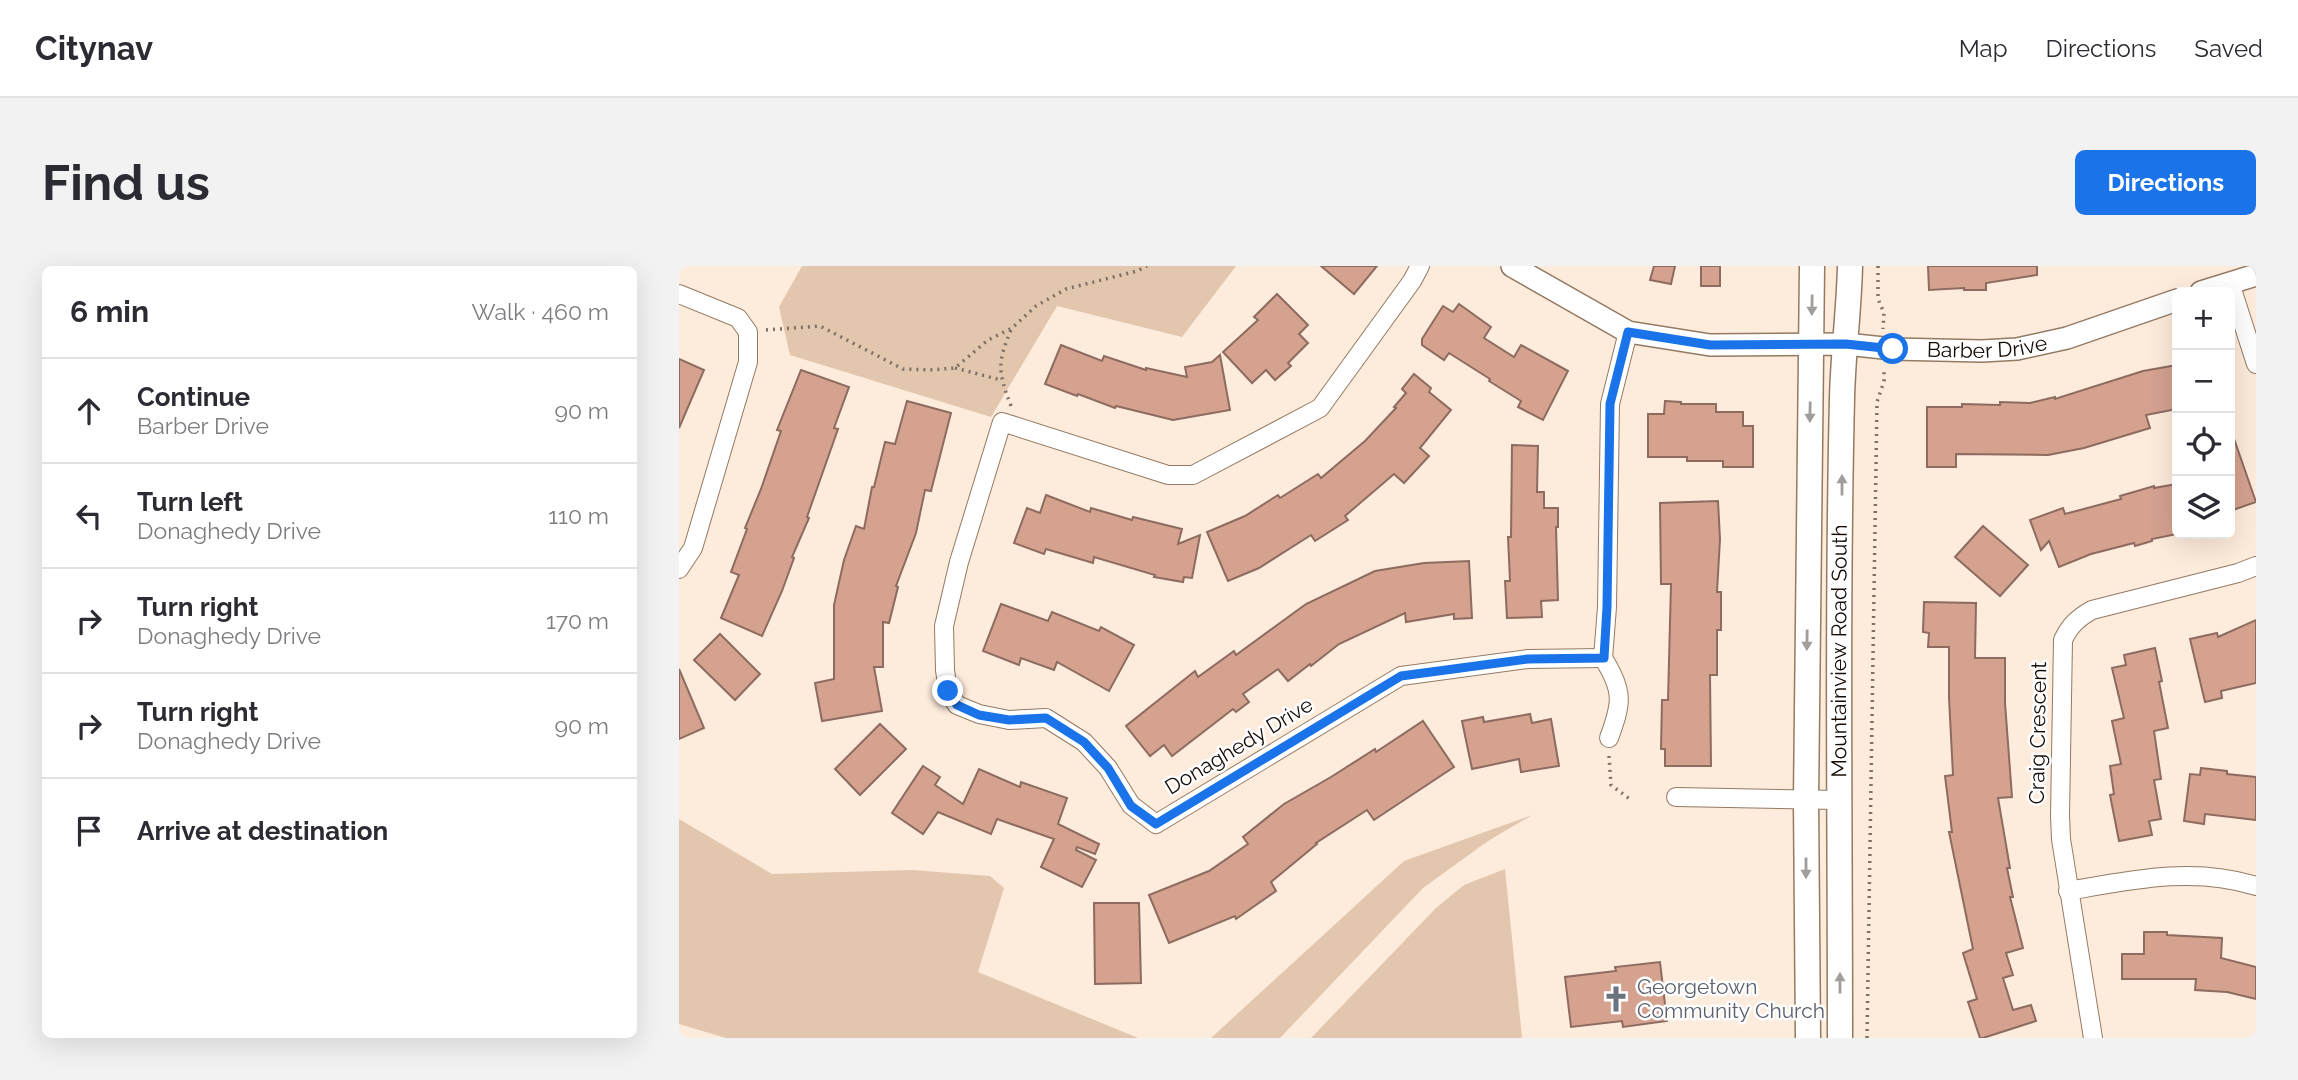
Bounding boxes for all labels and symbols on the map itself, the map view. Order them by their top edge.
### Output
one-way arrow [1806,294,1818,316]
street label: Barber Drive [1927,330,2049,363]
route start [1877,333,1908,364]
one-way arrow [1804,402,1816,424]
one-way arrow [1836,474,1847,496]
street label: Mountainview Road South [1826,524,1852,778]
one-way arrow [1802,629,1813,651]
street label: Craig Crescent [2024,661,2051,805]
route end [932,675,963,706]
street label: Donaghedy Drive [1160,692,1317,800]
one-way arrow [1800,858,1812,880]
one-way arrow [1834,972,1846,994]
place label: Georgetown Community Church [1637,974,1825,1023]
church icon: Georgetown Community Church [1601,984,1631,1014]

